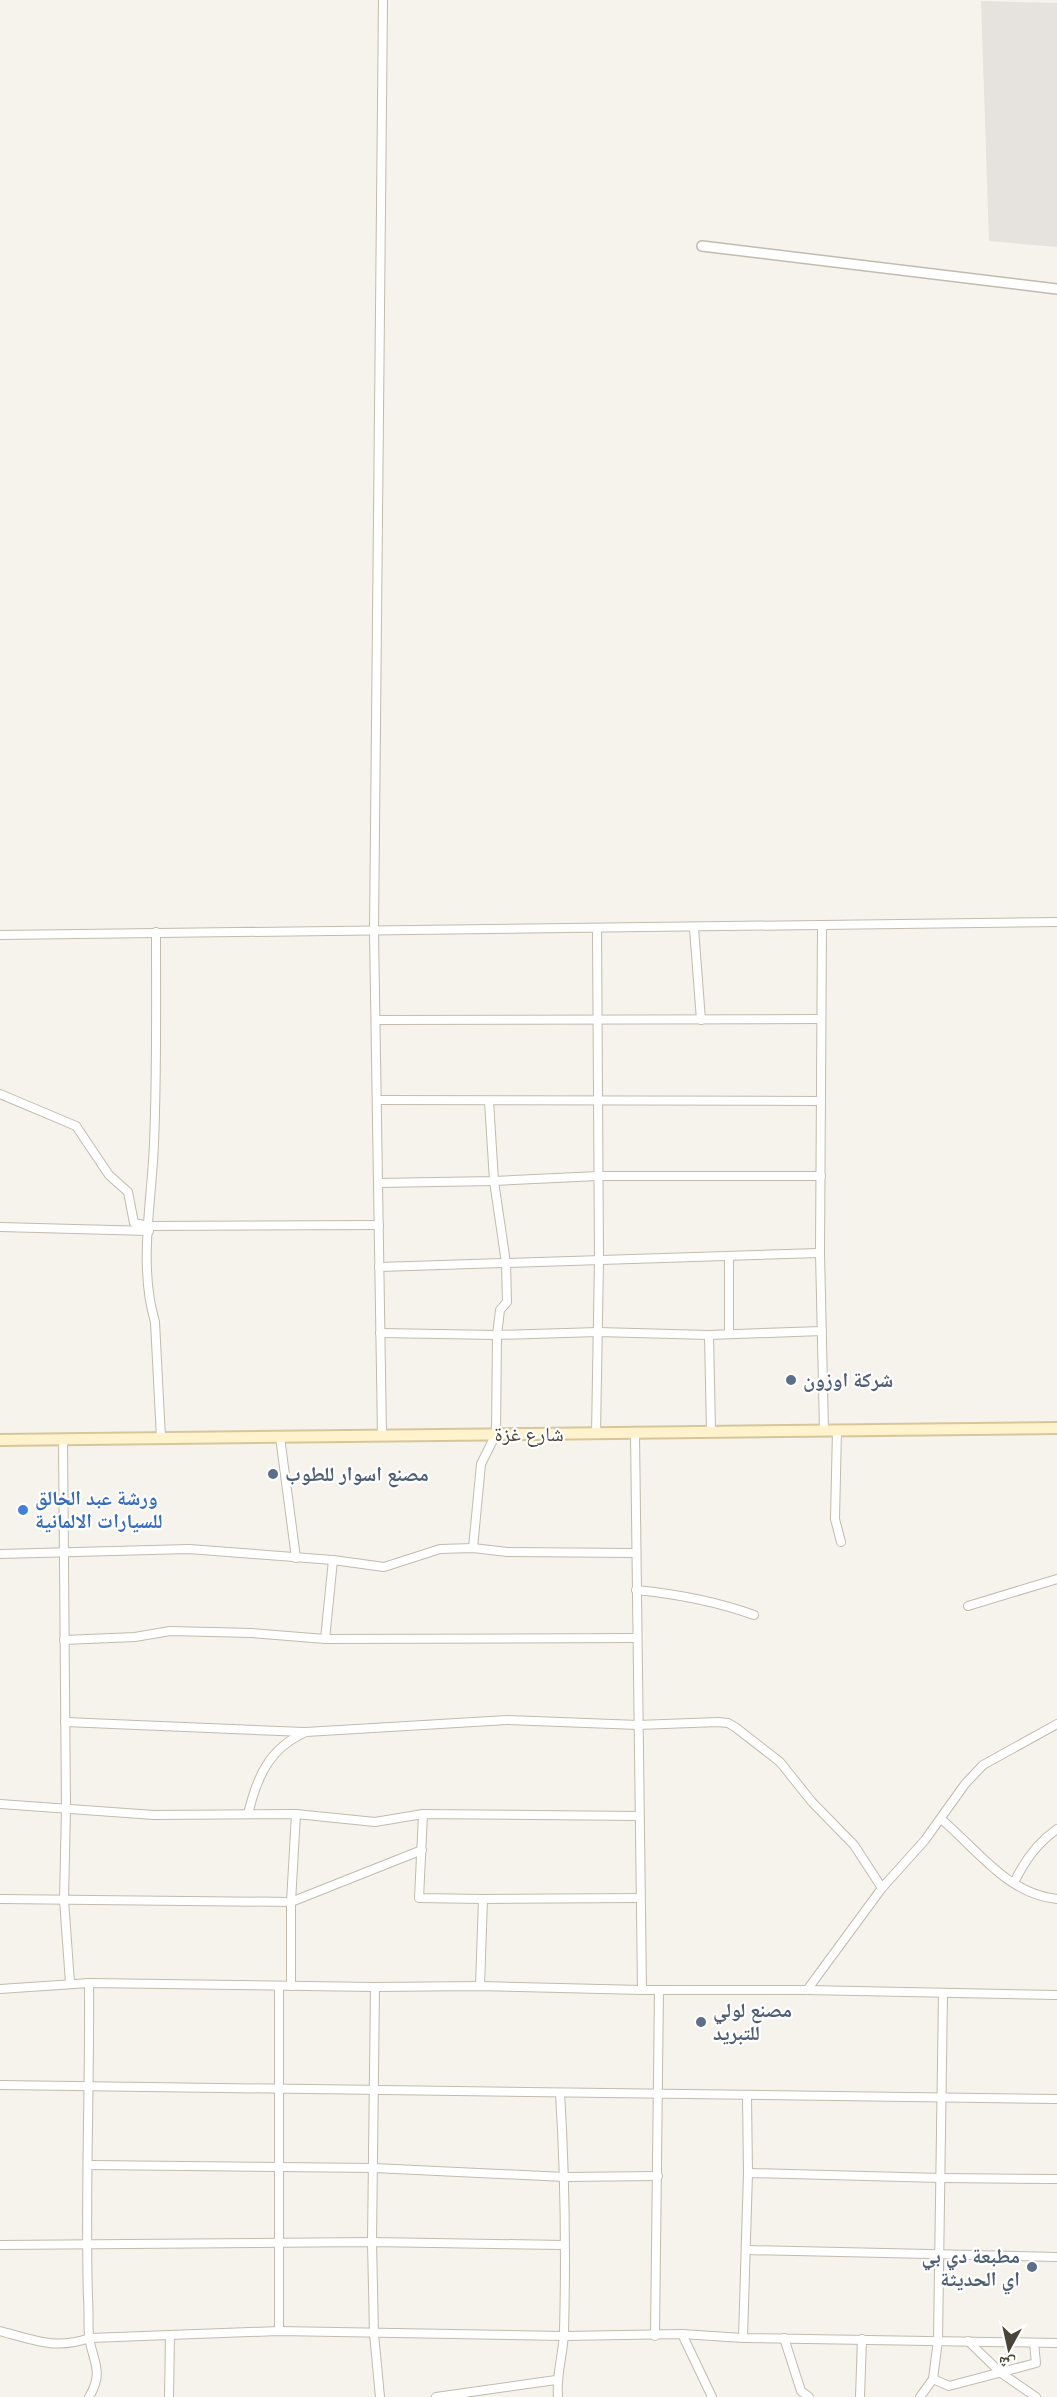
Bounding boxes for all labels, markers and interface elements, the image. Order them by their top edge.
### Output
place label: شركة اوزون [803,1369,893,1392]
marker: شركة اوزون [784,1373,798,1387]
street label: شارع غزة [494,1423,564,1447]
place label: مصنع اسوار للطوب [285,1463,429,1488]
marker: مصنع اسوار للطوب [266,1467,280,1481]
place label: ورشة عبد الخالق للسيارات الالمانية [35,1487,163,1533]
marker: ورشة عبد الخالق للسيارات الالمانية [16,1503,30,1517]
place label: مصنع لولي للتبريد [713,1999,792,2045]
marker: مصنع لولي للتبريد [694,2015,708,2029]
place label: مطبعة دي بي اي الحديثة [921,2245,1020,2294]
marker: مطبعة دي بي اي الحديثة [1025,2260,1039,2274]
north arrow [979,2319,1039,2379]
text: ش [997,2353,1017,2374]

